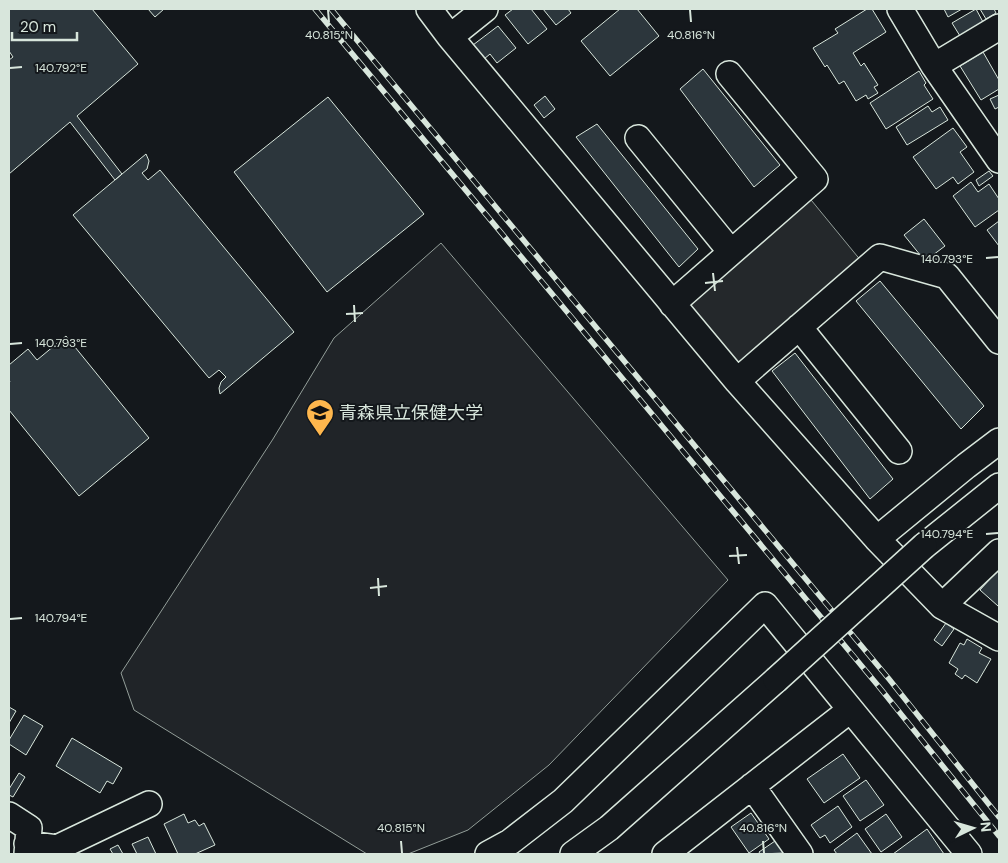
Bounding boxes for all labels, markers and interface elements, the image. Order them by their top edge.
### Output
scale bar [12,10,78,42]
text: 20 m [20,17,56,37]
text: 40.815°N [305,27,353,43]
text: 40.816°N [667,27,715,43]
text: 140.792°E [35,60,87,76]
text: 140.793°E [921,251,973,267]
text: 140.793°E [35,335,87,351]
school or university icon: 青森県立保健大学 [305,398,335,437]
place label: 青森県立保健大学 [339,401,483,425]
text: 140.794°E [921,526,974,542]
text: 140.794°E [35,610,88,626]
north arrow [948,803,998,853]
text: 40.815°N [377,820,425,836]
text: 40.816°N [739,820,787,836]
text: N [977,821,995,833]

